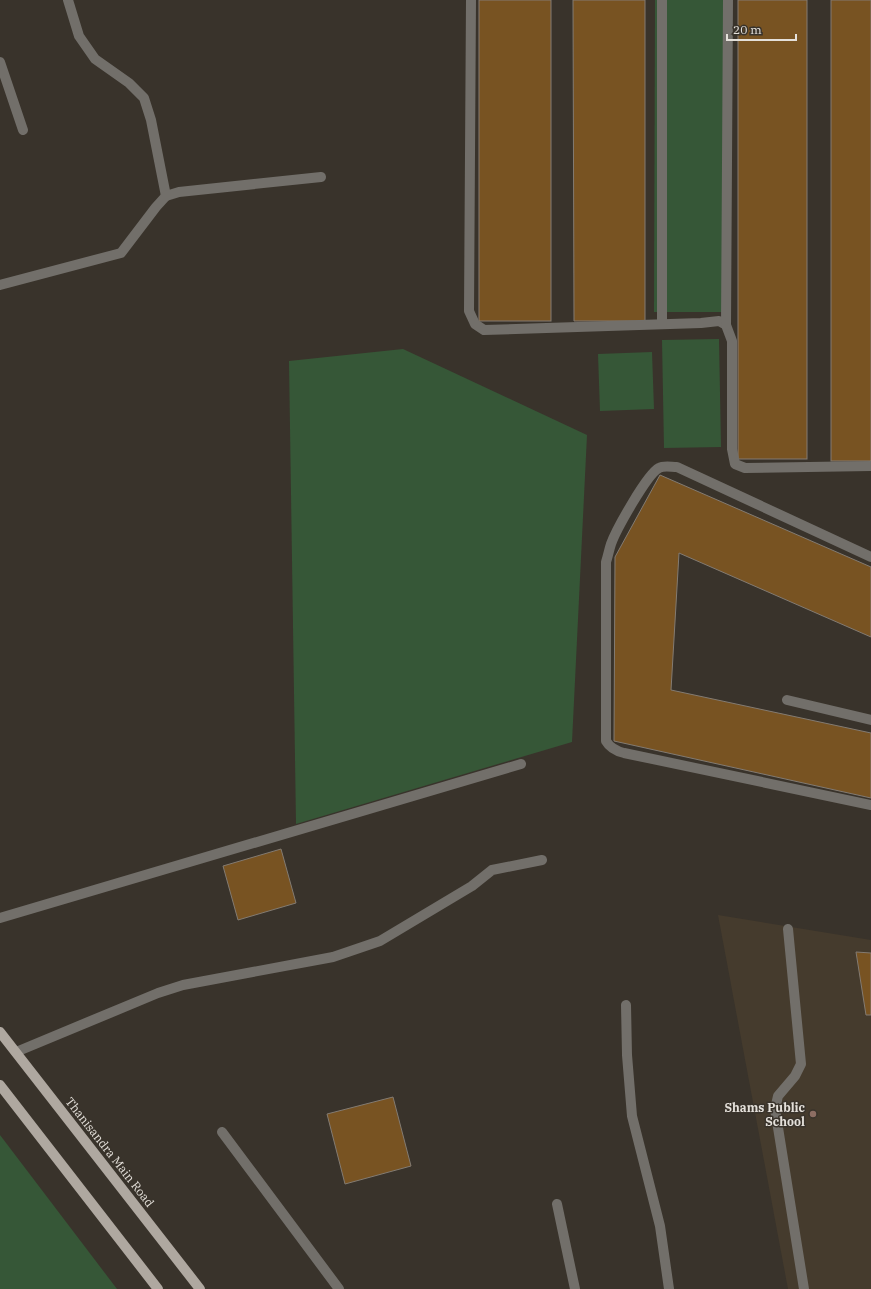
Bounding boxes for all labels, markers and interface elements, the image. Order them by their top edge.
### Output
scale bar [727,16,796,42]
text: 20 m [733,22,762,37]
street label: Thanisandra Main Road [62,1094,158,1210]
place label: Shams Public School [724,1100,806,1129]
marker: Shams Public School [808,1109,818,1119]

